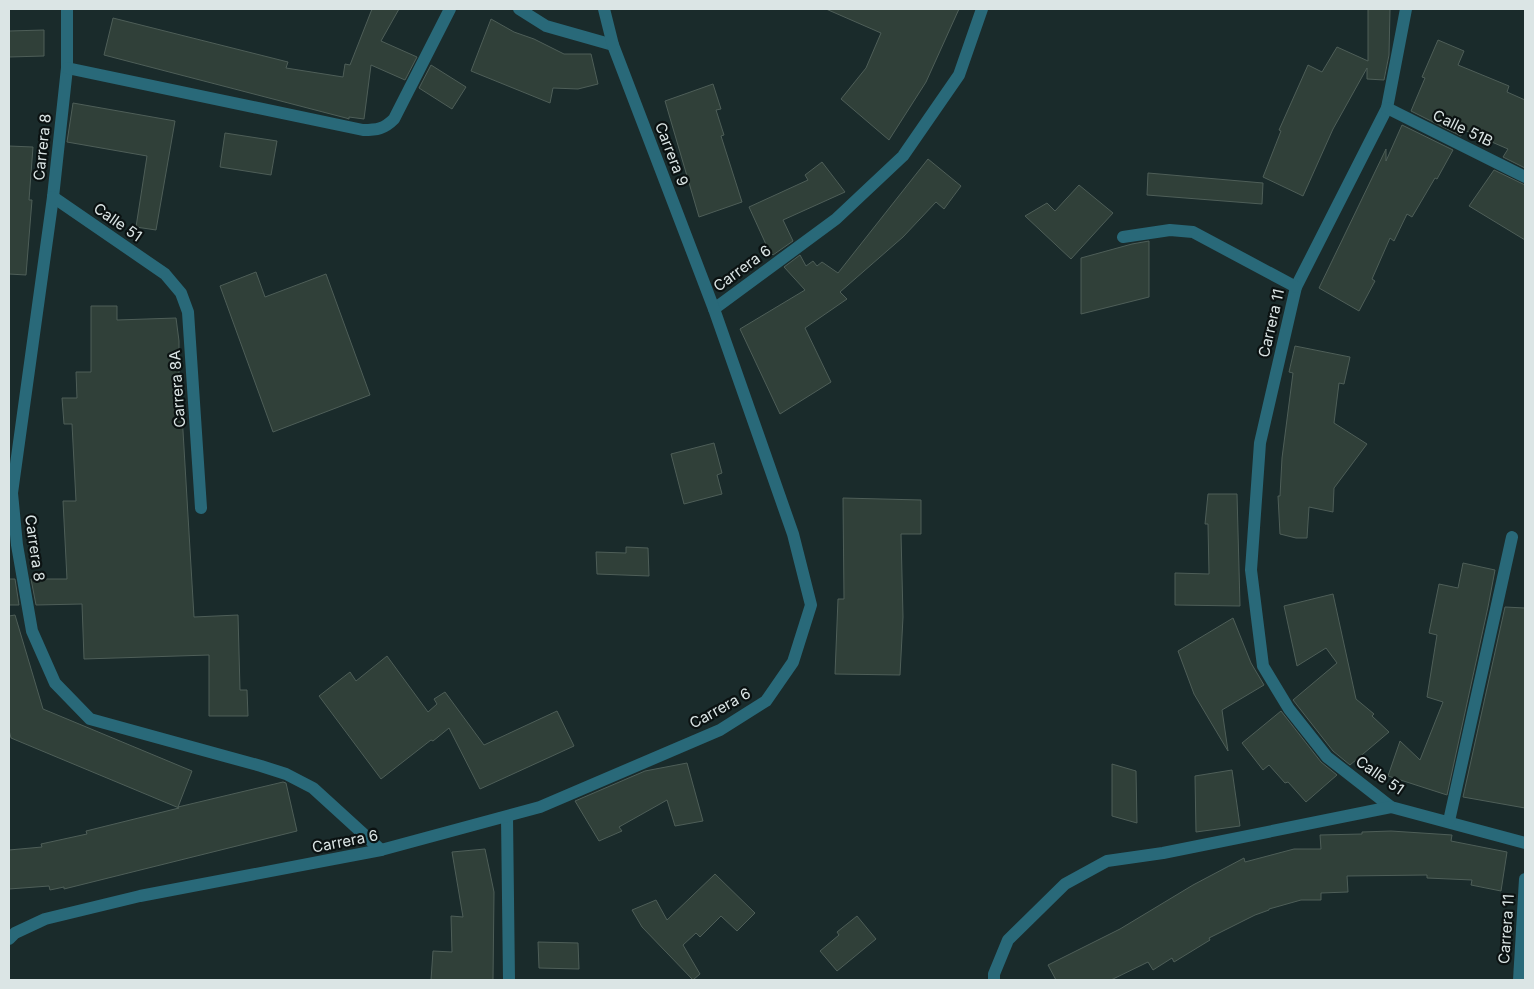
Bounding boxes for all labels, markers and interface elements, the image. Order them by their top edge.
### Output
street label: Calle 51B [1430,105,1496,151]
street label: Carrera 8 [29,113,55,181]
street label: Carrera 9 [651,119,693,189]
street label: Calle 51 [90,198,146,246]
street label: Carrera 6 [709,241,775,295]
street label: Carrera 11 [1254,287,1288,359]
street label: Carrera 8A [165,350,189,428]
street label: Carrera 8 [21,514,49,582]
street label: Carrera 6 [686,683,754,733]
street label: Calle 51 [1352,751,1408,799]
street label: Carrera 6 [310,825,380,857]
street label: Carrera 11 [1494,893,1518,965]

